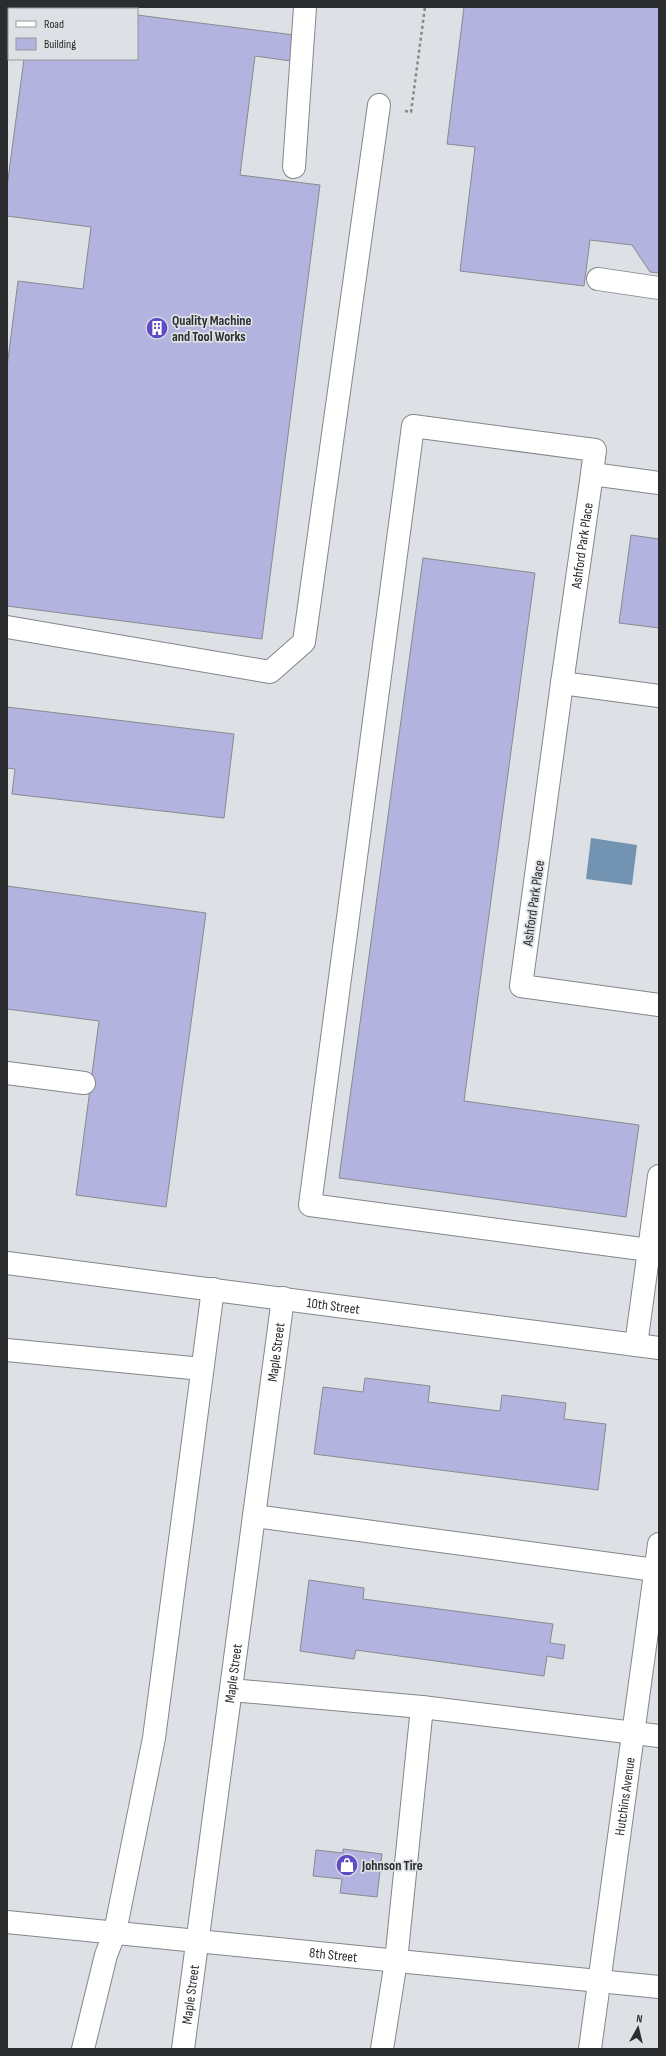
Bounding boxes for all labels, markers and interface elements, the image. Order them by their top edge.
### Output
legend [8,8,138,60]
text: Road [44,17,64,32]
text: Building [44,37,76,52]
place label: Quality Machine and Tool Works [172,312,252,345]
building icon: Quality Machine and Tool Works [144,315,170,341]
street label: Ashford Park Place [568,502,597,590]
street label: Ashford Park Place [519,859,548,948]
street label: 10th Street [306,1294,361,1318]
street label: Maple Street [264,1322,289,1383]
street label: Maple Street [221,1643,246,1704]
street label: Hutchins Avenue [611,1756,639,1837]
shop icon: Johnson Tire [334,1852,360,1878]
place label: Johnson Tire [361,1857,423,1874]
street label: 8th Street [308,1944,358,1966]
street label: Maple Street [178,1964,203,2025]
north arrow [618,2008,658,2048]
text: N [636,2012,643,2025]

